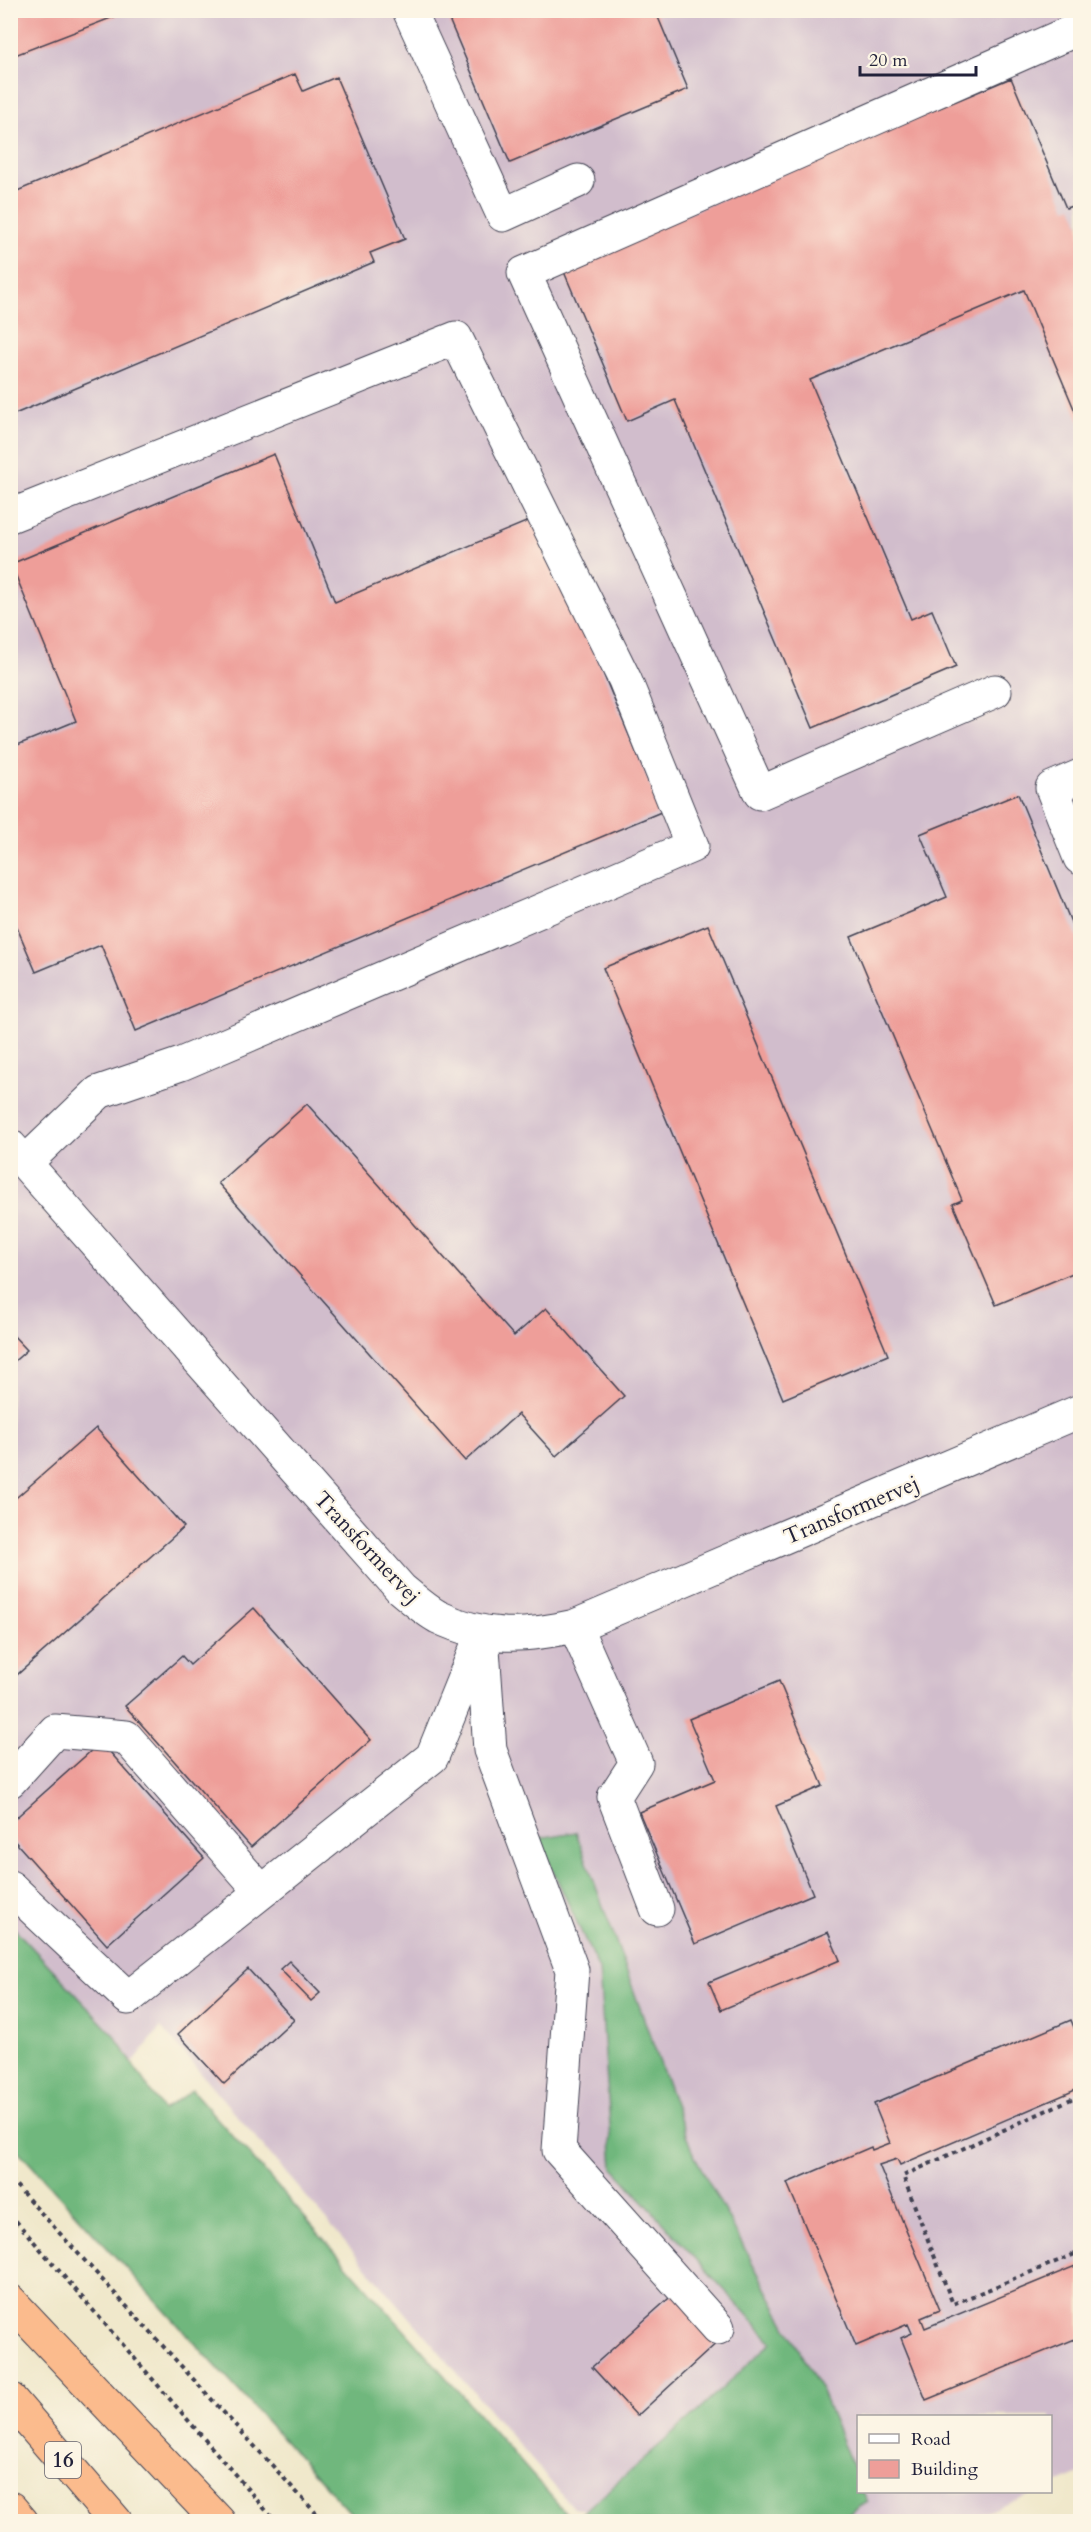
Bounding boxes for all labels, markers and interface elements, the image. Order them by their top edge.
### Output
scale bar [860,39,976,77]
text: 20 m [869,48,908,73]
street label: Transformervej [779,1468,924,1552]
street label: Transformervej [307,1485,427,1611]
legend [857,2415,1052,2493]
text: Road [911,2427,951,2452]
road number: 16 [45,2442,81,2478]
text: Building [911,2457,979,2482]

